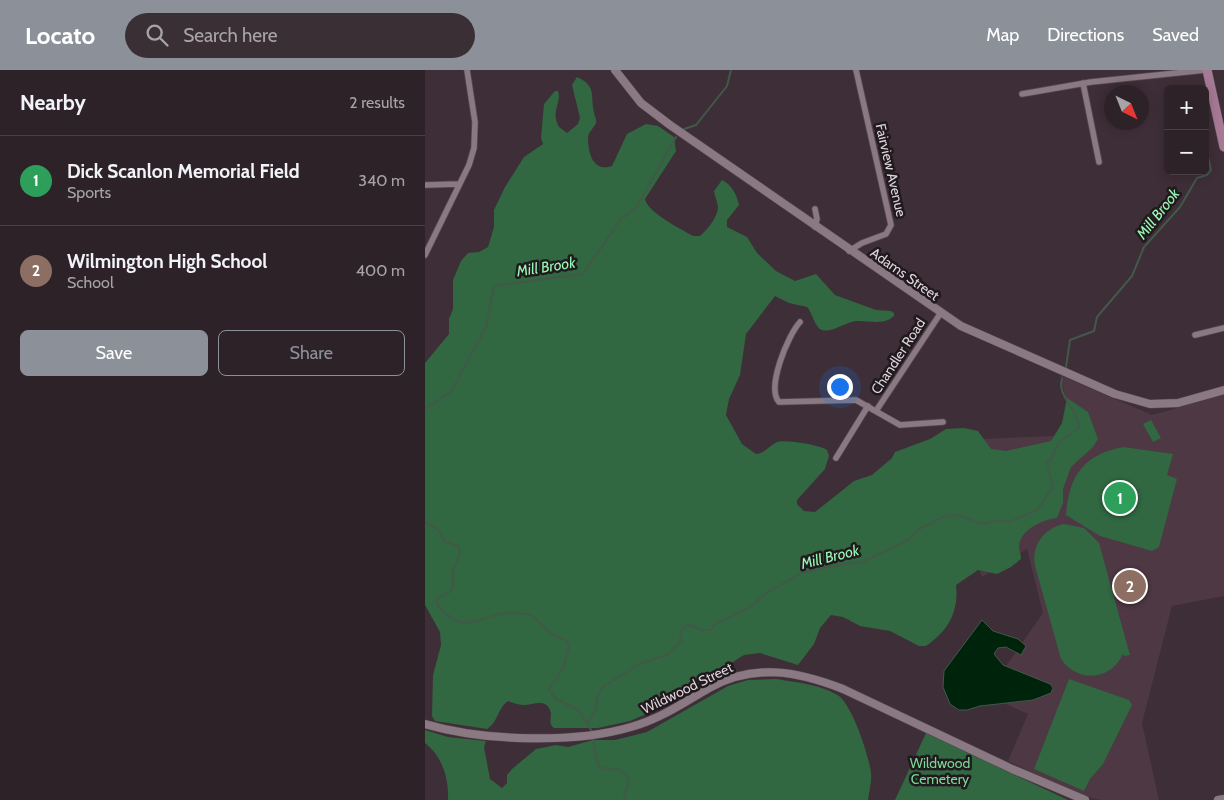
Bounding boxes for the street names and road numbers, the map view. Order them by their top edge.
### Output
street label: Fairview Avenue [872,122,910,218]
street label: Adams Street [867,244,943,305]
street label: Chandler Road [867,315,929,397]
street label: Wildwood Street [638,658,736,718]

